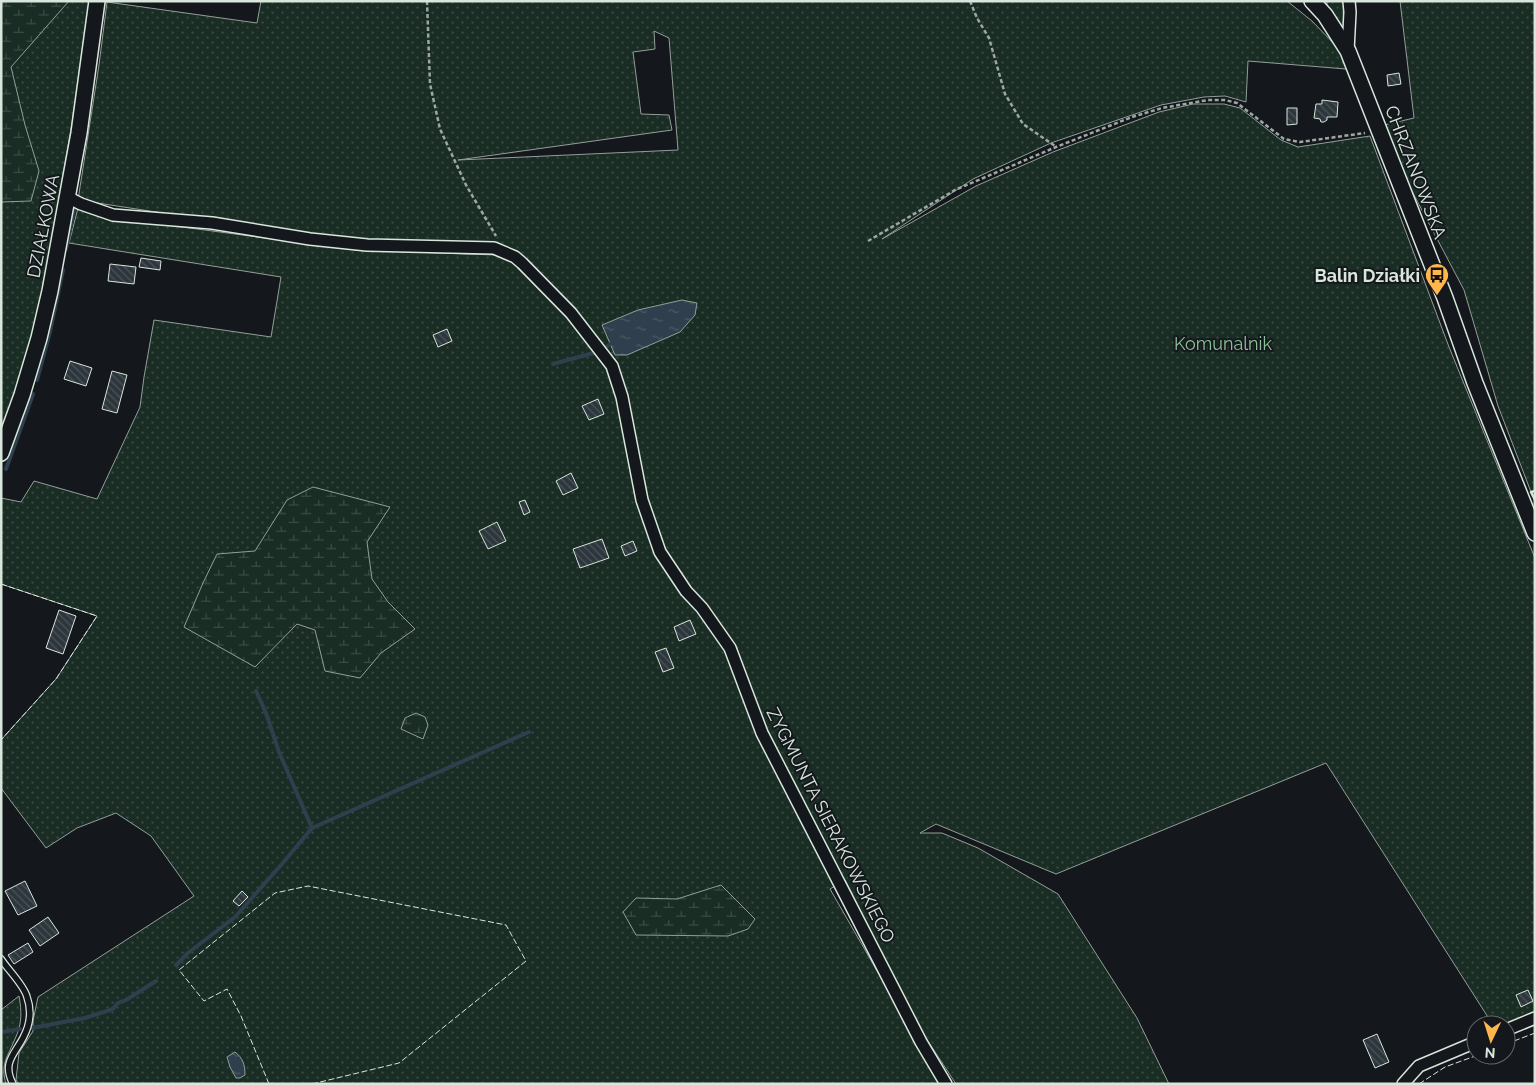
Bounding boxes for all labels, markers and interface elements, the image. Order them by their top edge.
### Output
street label: CHRZANOWSKA [1381,102,1451,242]
street label: DZIAŁKOWA [23,172,63,280]
bus stop icon: Balin Działki [1424,262,1450,296]
place label: Balin Działki [1314,265,1420,286]
park label: Komunalnik [1174,333,1273,354]
street label: ZYGMUNTA SIERAKOWSKIEGO [762,704,900,946]
north arrow [1466,1015,1516,1065]
text: N [1484,1045,1496,1061]

